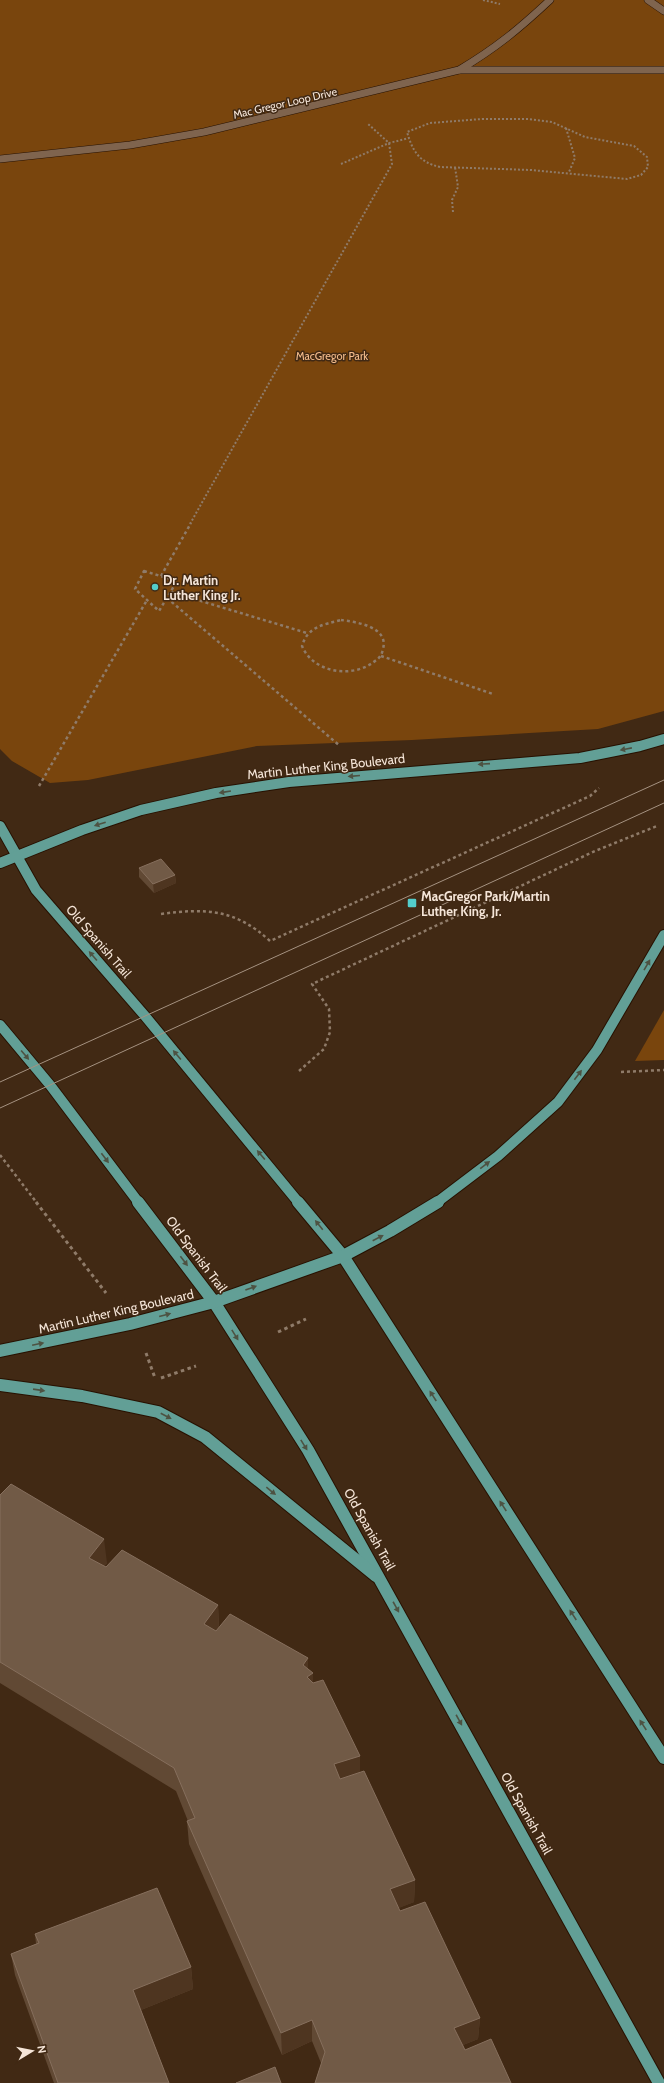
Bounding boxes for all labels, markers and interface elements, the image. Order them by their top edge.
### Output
street label: Mac Gregor Loop Drive [232,84,339,122]
park label: MacGregor Park [296,349,368,363]
place label: Dr. Martin Luther King Jr. [163,572,241,603]
marker: Dr. Martin Luther King Jr. [150,582,160,592]
one-way arrow [620,746,632,752]
street label: Martin Luther King Boulevard [246,750,406,782]
one-way arrow [478,761,490,768]
one-way arrow [348,773,360,779]
one-way arrow [219,789,231,795]
one-way arrow [93,821,105,827]
place label: MacGregor Park/Martin Luther King, Jr. [421,888,550,919]
marker: MacGregor Park/Martin Luther King, Jr. [406,897,418,909]
street label: Old Spanish Trail [63,901,135,981]
one-way arrow [88,951,98,961]
one-way arrow [643,959,650,971]
one-way arrow [21,1050,30,1061]
one-way arrow [173,1050,182,1060]
one-way arrow [574,1070,583,1081]
one-way arrow [256,1149,265,1160]
one-way arrow [101,1152,109,1163]
one-way arrow [480,1161,491,1170]
street label: Old Spanish Trail [163,1213,231,1295]
one-way arrow [314,1220,323,1231]
one-way arrow [372,1235,383,1241]
one-way arrow [179,1256,188,1267]
street label: Martin Luther King Boulevard [37,1285,195,1337]
one-way arrow [245,1285,257,1291]
one-way arrow [159,1312,171,1318]
one-way arrow [231,1329,239,1340]
one-way arrow [32,1341,44,1347]
one-way arrow [33,1387,45,1393]
one-way arrow [429,1390,436,1402]
one-way arrow [160,1413,171,1419]
one-way arrow [301,1439,308,1450]
street label: Old Spanish Trail [341,1485,399,1573]
one-way arrow [266,1487,277,1495]
one-way arrow [499,1501,507,1511]
one-way arrow [392,1601,399,1612]
one-way arrow [569,1610,577,1620]
one-way arrow [455,1714,462,1726]
one-way arrow [639,1720,647,1730]
street label: Old Spanish Trail [498,1769,556,1857]
north arrow [12,2031,52,2071]
text: N [34,2044,49,2054]

